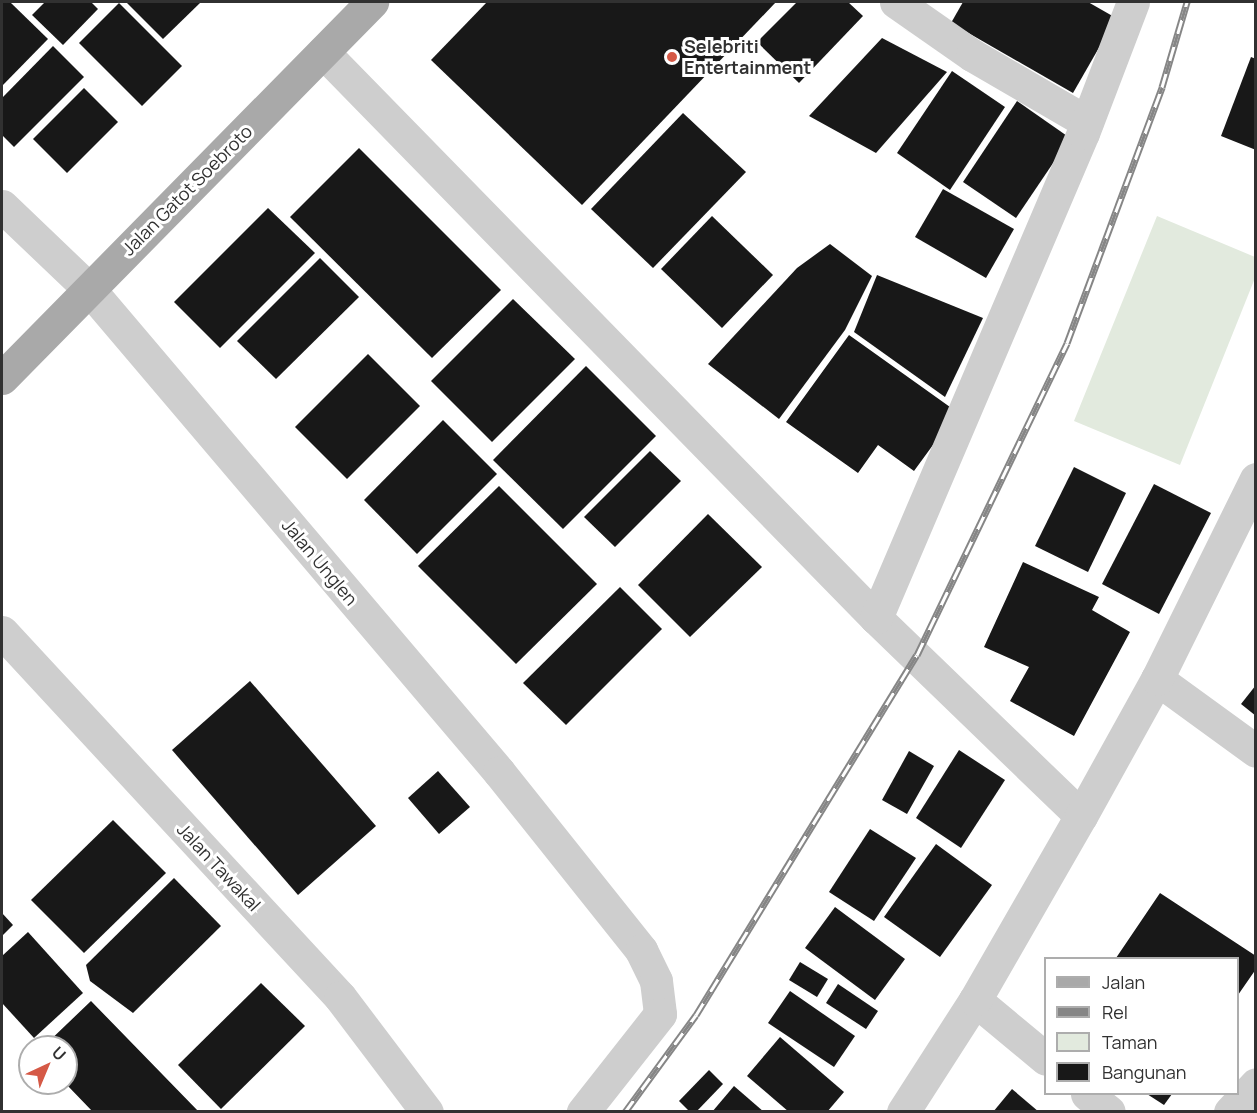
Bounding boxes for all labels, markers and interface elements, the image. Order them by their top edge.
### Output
place label: Selebriti Entertainment [684,36,811,78]
marker: Selebriti Entertainment [665,50,679,64]
street label: Jalan Gatot Soebroto [117,120,257,260]
street label: Jalan Unglen [278,514,362,610]
street label: Jalan Tawakal [173,819,265,915]
legend [1044,957,1239,1095]
text: Jalan [1102,970,1145,994]
text: Rel [1102,1000,1128,1024]
text: Taman [1102,1030,1157,1054]
north arrow [18,1035,78,1095]
text: U [47,1042,71,1065]
text: Bangunan [1102,1060,1186,1084]

